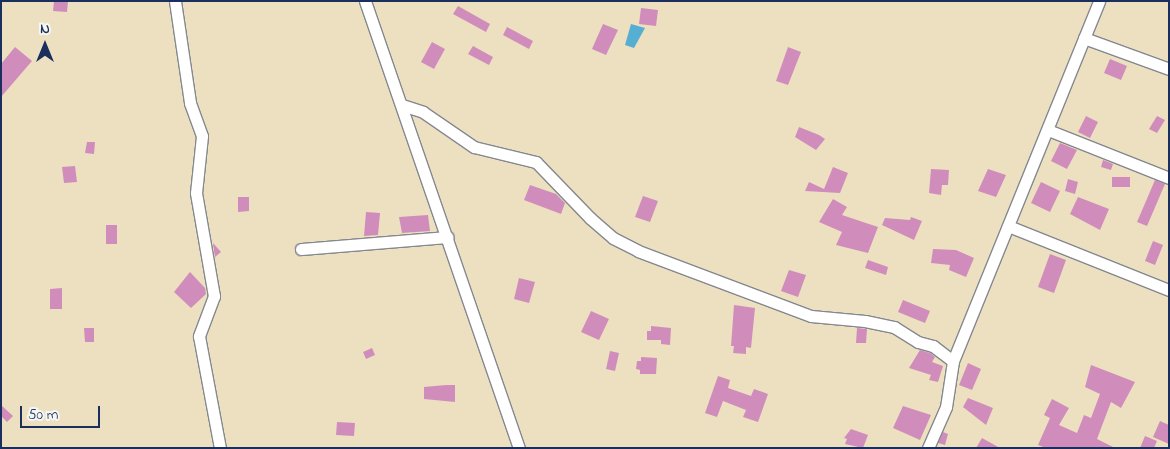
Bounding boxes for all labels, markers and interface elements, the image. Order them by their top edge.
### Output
text: N [40,19,50,40]
north arrow [20,20,70,70]
scale bar [22,396,102,428]
text: 50 m [28,404,58,426]

